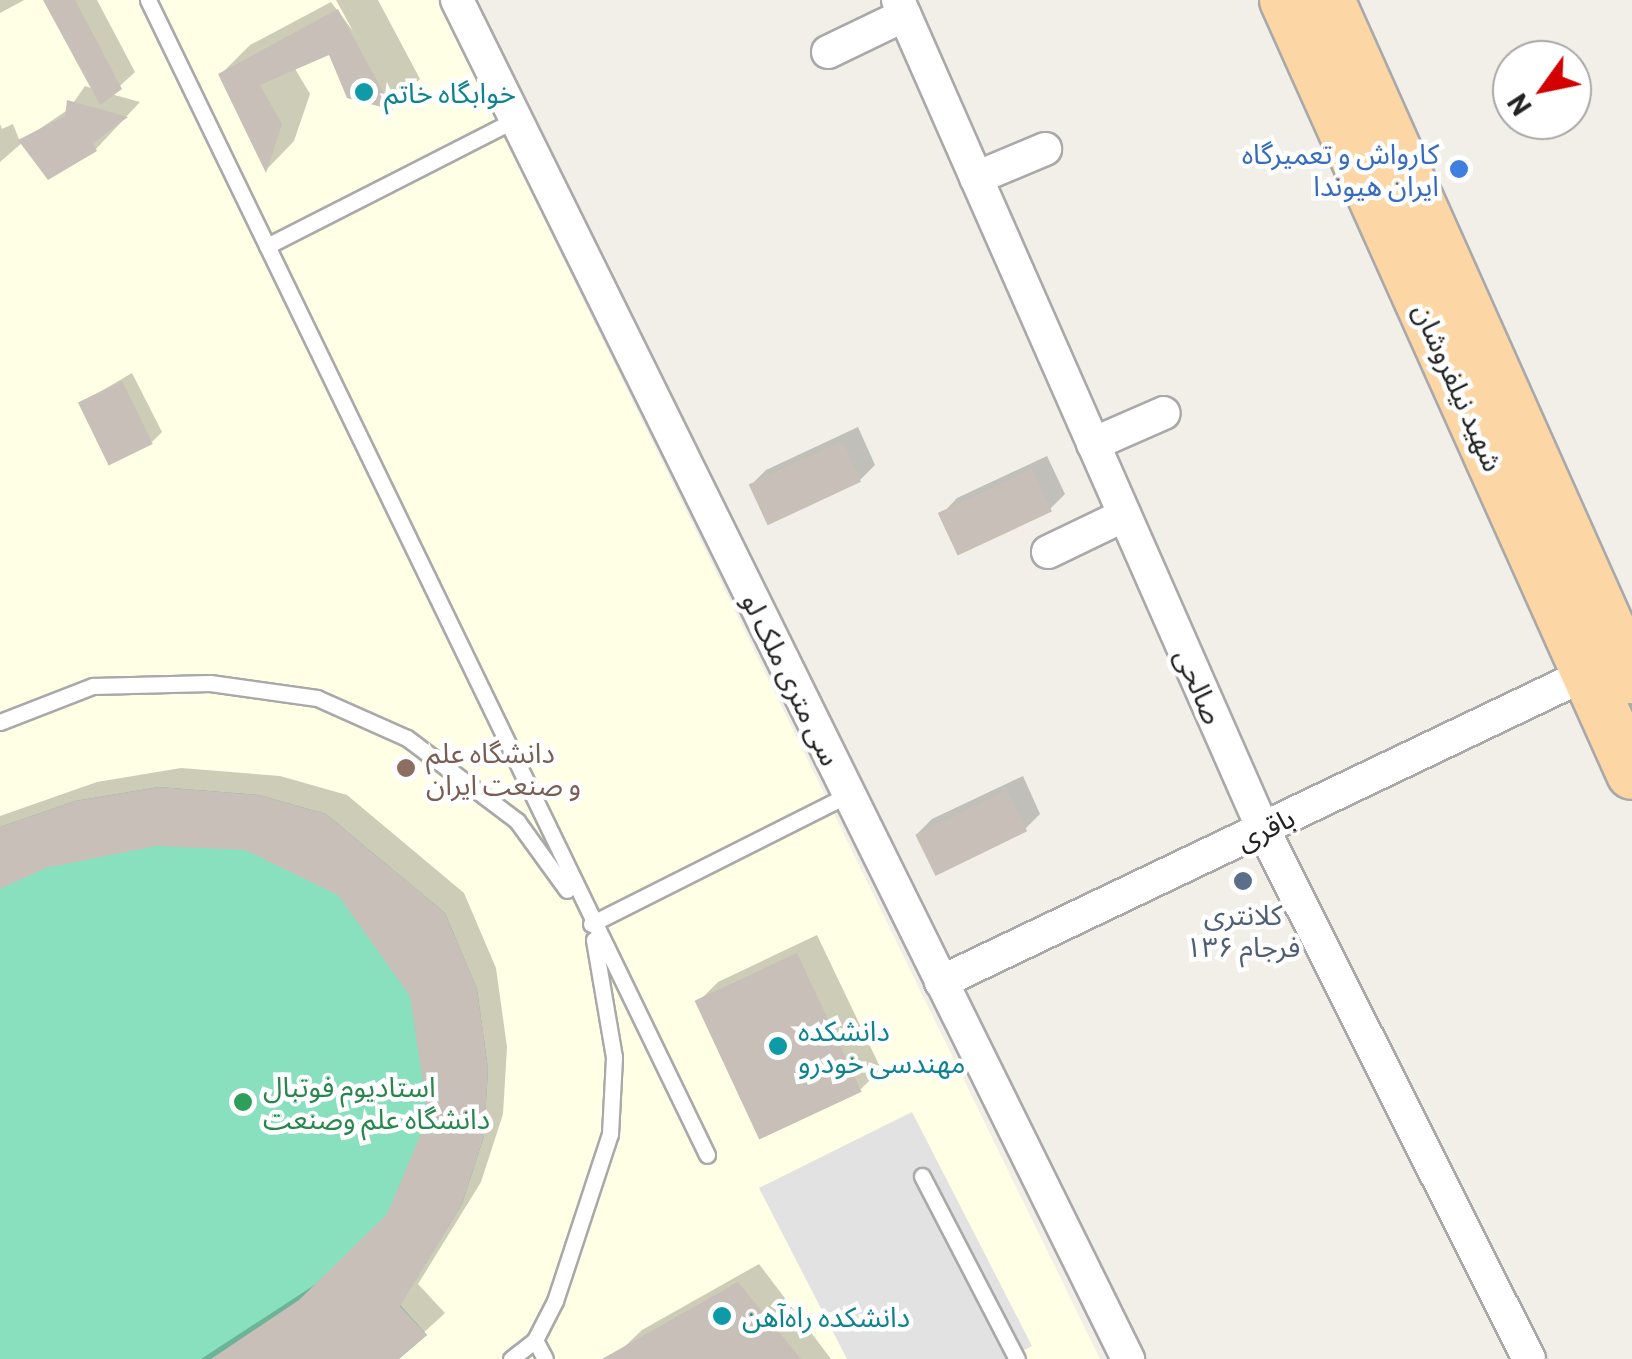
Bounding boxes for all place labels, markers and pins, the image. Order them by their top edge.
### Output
place label: خوابگاه خاتم [384,75,516,109]
marker: خوابگاه خاتم [353,81,375,103]
place label: کارواش و تعمیرگاه ایران هیوندا [1242,136,1439,202]
marker: کارواش و تعمیرگاه ایران هیوندا [1448,158,1470,180]
place label: دانشگاه علم و صنعت ایران [426,735,581,801]
marker: دانشگاه علم و صنعت ایران [395,757,417,779]
marker: کلانتری ۱۳۶ فرجام [1232,870,1254,892]
place label: کلانتری ۱۳۶ فرجام [1186,897,1300,963]
place label: دانشکده مهندسی خودرو [798,1013,965,1079]
marker: دانشکده مهندسی خودرو [767,1035,789,1057]
place label: استادیوم فوتبال دانشگاه علم وصنعت [263,1069,490,1135]
marker: استادیوم فوتبال دانشگاه علم وصنعت [232,1091,254,1113]
place label: دانشکده راه‌آهن [742,1299,910,1333]
marker: دانشکده راه‌آهن [711,1305,733,1327]

